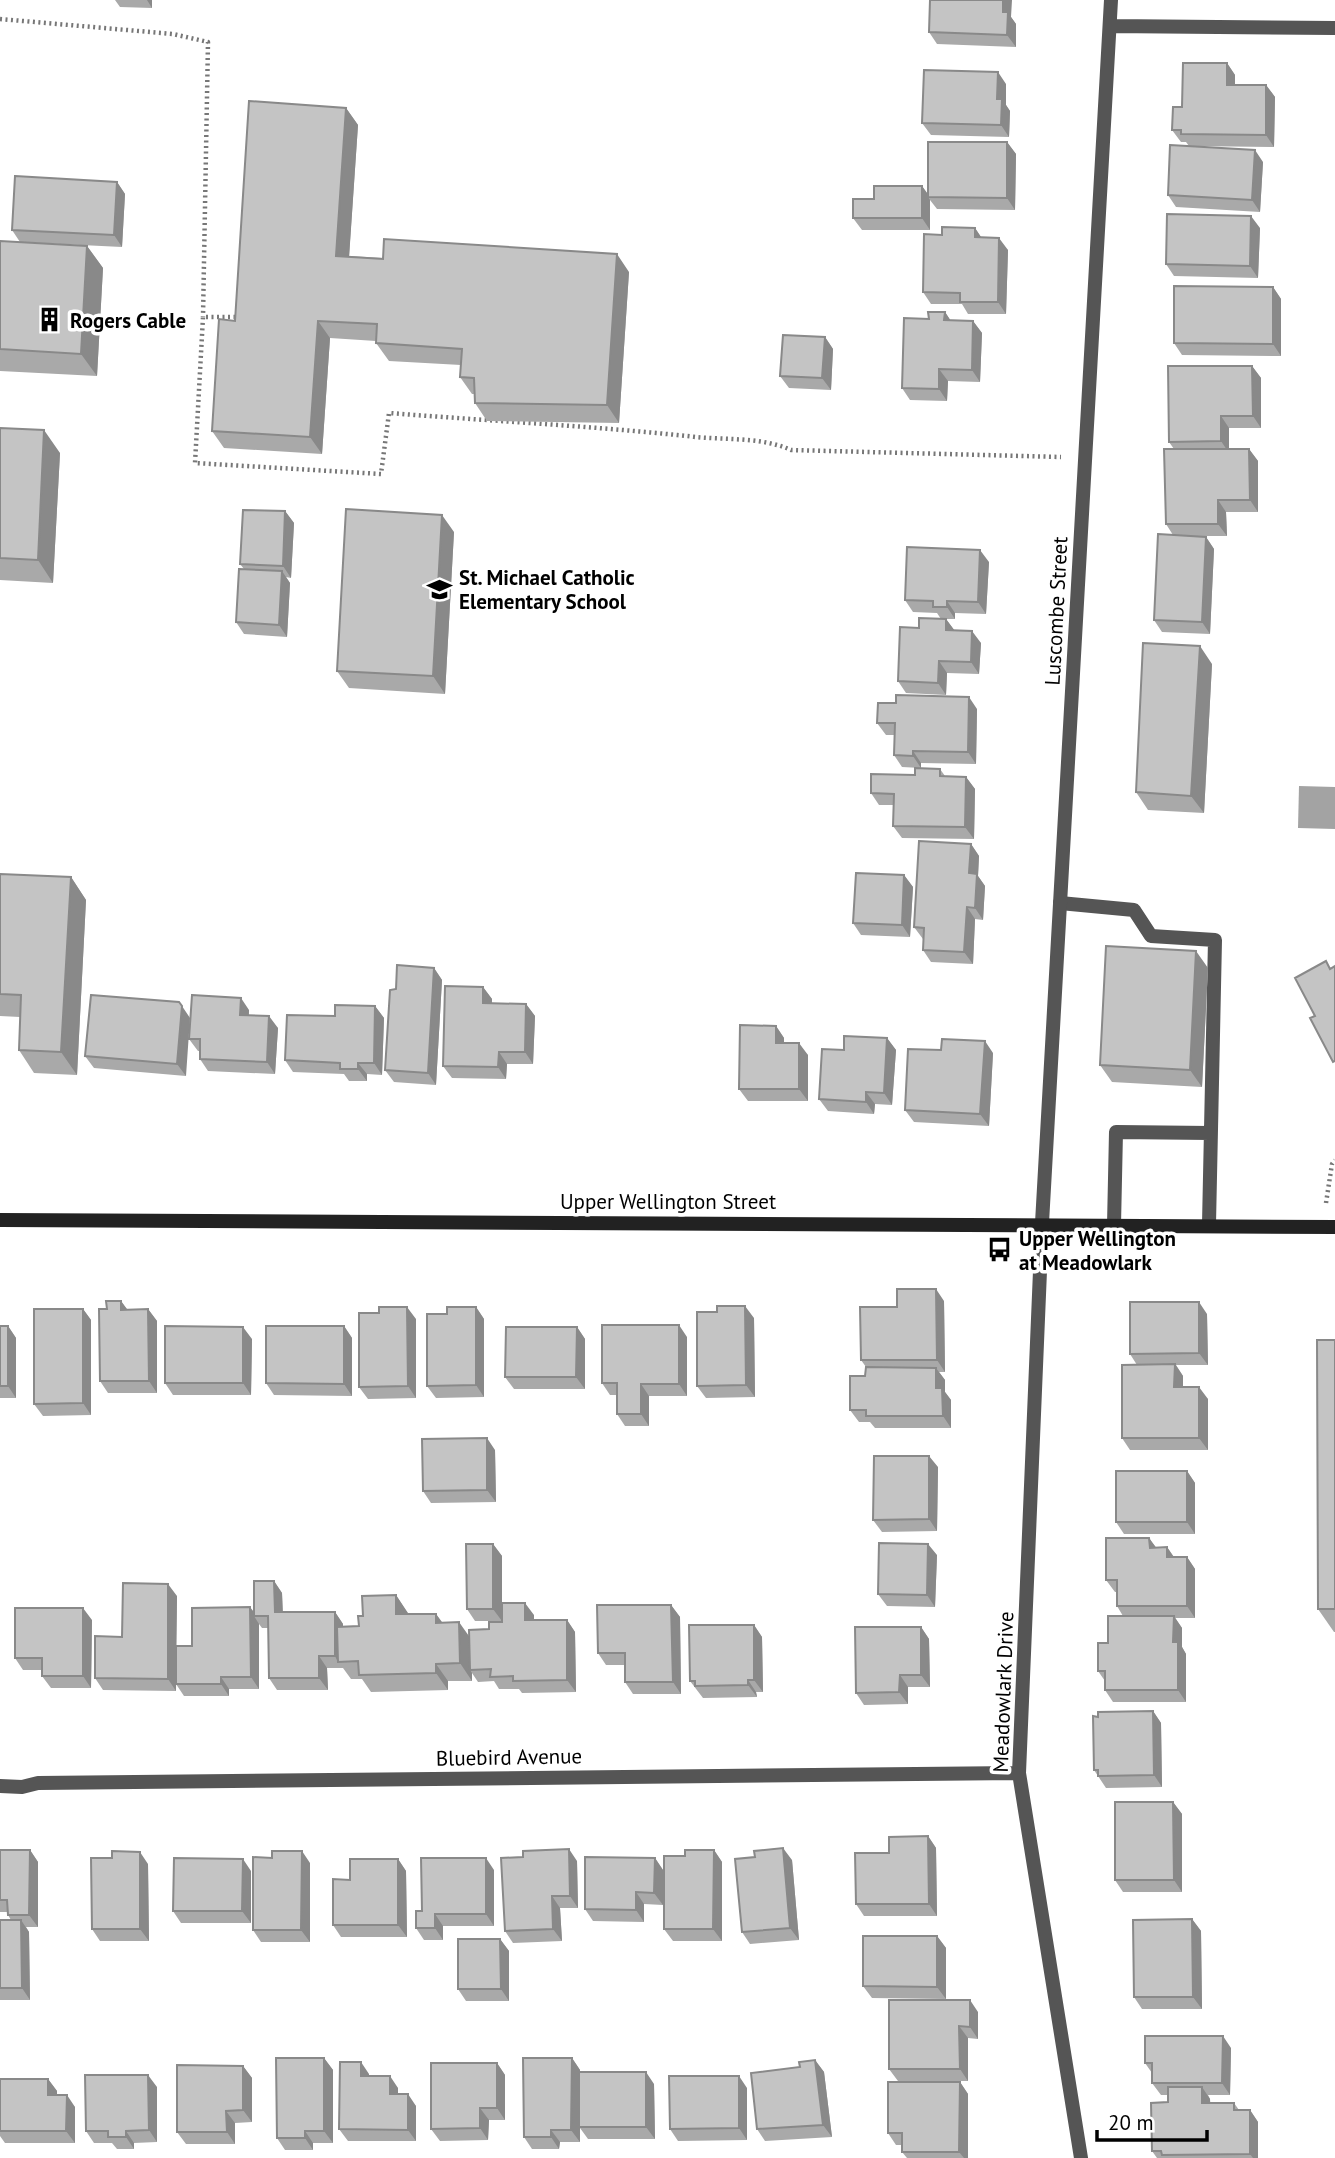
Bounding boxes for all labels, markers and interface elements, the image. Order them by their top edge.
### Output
building icon: Rogers Cable [36,306,64,334]
place label: Rogers Cable [70,307,186,334]
street label: Luscombe Street [1039,536,1073,686]
place label: St. Michael Catholic Elementary School [459,564,635,615]
school or university icon: St. Michael Catholic Elementary School [425,575,453,603]
street label: Upper Wellington Street [560,1188,776,1215]
place label: Upper Wellington at Meadowlark [1019,1225,1176,1276]
bus stop icon: Upper Wellington at Meadowlark [985,1236,1013,1264]
street label: Meadowlark Drive [987,1611,1019,1773]
street label: Bluebird Avenue [436,1742,582,1772]
scale bar [1097,2098,1207,2142]
text: 20 m [1108,2109,1154,2136]

